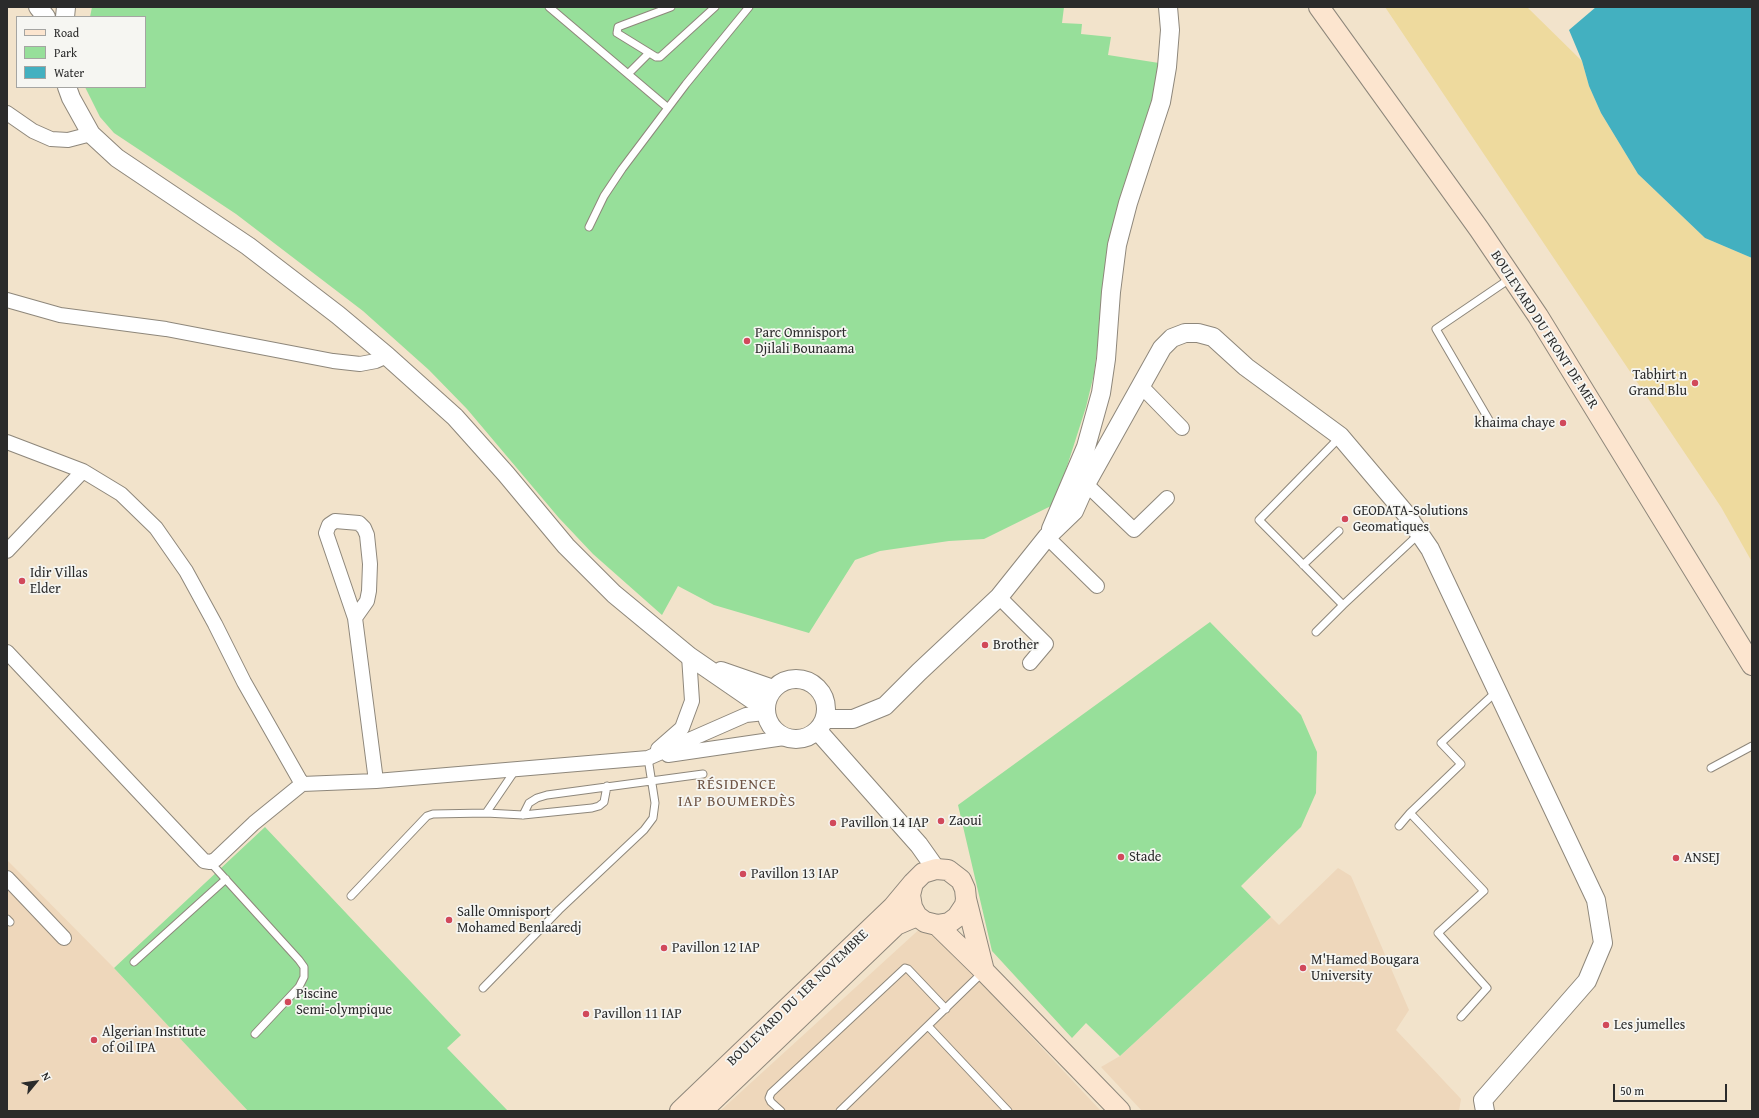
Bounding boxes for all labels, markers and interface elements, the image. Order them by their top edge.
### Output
legend [16,16,146,88]
text: Road [54,24,79,41]
text: Park [54,44,77,61]
text: Water [54,64,84,81]
street label: BOULEVARD DU FRONT DE MER [1487,248,1601,412]
place label: Parc Omnisport Djilali Bounaama [755,325,854,358]
marker: Parc Omnisport Djilali Bounaama [742,336,752,346]
place label: Tabḥirt n Grand Blu [1629,367,1687,400]
marker: Tabḥirt n Grand Blu [1690,378,1700,388]
place label: khaima chaye [1475,415,1555,431]
marker: khaima chaye [1558,418,1568,428]
place label: GEODATA-Solutions Geomatiques [1353,503,1468,536]
marker: GEODATA-Solutions Geomatiques [1340,514,1350,524]
place label: Idir Villas Elder [30,565,88,598]
marker: Idir Villas Elder [17,576,27,586]
place label: Brother [993,637,1039,653]
marker: Brother [980,640,990,650]
district label: RÉSIDENCE IAP BOUMERDÈS [678,776,796,811]
place label: Zaoui [949,813,982,829]
place label: Pavillon 14 IAP [841,815,929,831]
marker: Zaoui [936,816,946,826]
marker: Pavillon 14 IAP [828,818,838,828]
place label: Stade [1129,849,1161,865]
place label: ANSEJ [1684,850,1720,866]
marker: Stade [1116,852,1126,862]
marker: ANSEJ [1671,853,1681,863]
place label: Pavillon 13 IAP [751,866,839,882]
marker: Pavillon 13 IAP [738,869,748,879]
place label: Salle Omnisport Mohamed Benlaaredj [457,904,582,936]
marker: Salle Omnisport Mohamed Benlaaredj [444,915,454,925]
street label: BOULEVARD DU 1ER NOVEMBRE [724,926,872,1070]
place label: Pavillon 12 IAP [672,940,760,956]
marker: Pavillon 12 IAP [659,943,669,953]
place label: M'Hamed Bougara University [1311,952,1419,984]
marker: M'Hamed Bougara University [1298,963,1308,973]
place label: Piscine Semi-olympique [296,986,392,1018]
marker: Piscine Semi-olympique [283,997,293,1007]
place label: Pavillon 11 IAP [594,1006,682,1022]
marker: Pavillon 11 IAP [581,1009,591,1019]
place label: Les jumelles [1614,1017,1685,1033]
marker: Les jumelles [1601,1020,1611,1030]
place label: Algerian Institute of Oil IPA [102,1024,206,1056]
marker: Algerian Institute of Oil IPA [89,1035,99,1045]
north arrow [16,1062,56,1102]
text: N [38,1069,55,1083]
scale bar [1615,1076,1729,1102]
text: 50 m [1620,1082,1644,1099]

